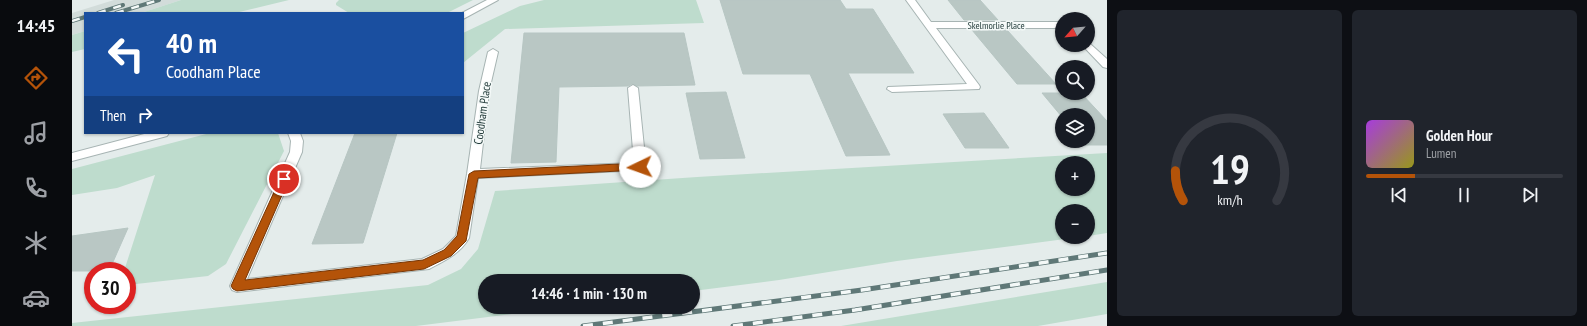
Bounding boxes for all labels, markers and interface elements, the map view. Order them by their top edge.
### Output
north arrow [1055,12,1095,52]
map controls [1055,12,1095,244]
text: 14:45 [17,14,55,37]
street label: Skelmorlie Place [967,19,1025,32]
text: 40 m [166,24,217,61]
icon: left [100,28,152,80]
text: Coodham Place [166,60,261,83]
button: search [1055,60,1095,100]
icon: directions [22,64,50,92]
street label: Coodham Place [470,81,494,145]
icon: right [134,104,156,126]
text: Then [100,106,126,125]
button: layers [1055,108,1095,148]
icon: music [22,119,50,147]
text: Golden Hour [1426,126,1493,145]
text: 19 [1210,142,1249,195]
text: Lumen [1426,145,1456,162]
position arrow [619,146,661,188]
button: + [1055,156,1095,196]
pin [267,162,301,196]
icon: arrive [273,168,295,190]
icon: phone [22,174,50,202]
icon: previous [1388,184,1410,206]
icon: pause [1453,184,1475,206]
icon: next [1519,184,1541,206]
text: km/h [1217,190,1242,209]
button: − [1055,204,1095,244]
icon: climate [22,229,50,257]
speed limit sign: 30 [84,262,136,314]
icon: car [22,284,50,312]
text: 14:46 · 1 min · 130 m [531,284,647,303]

